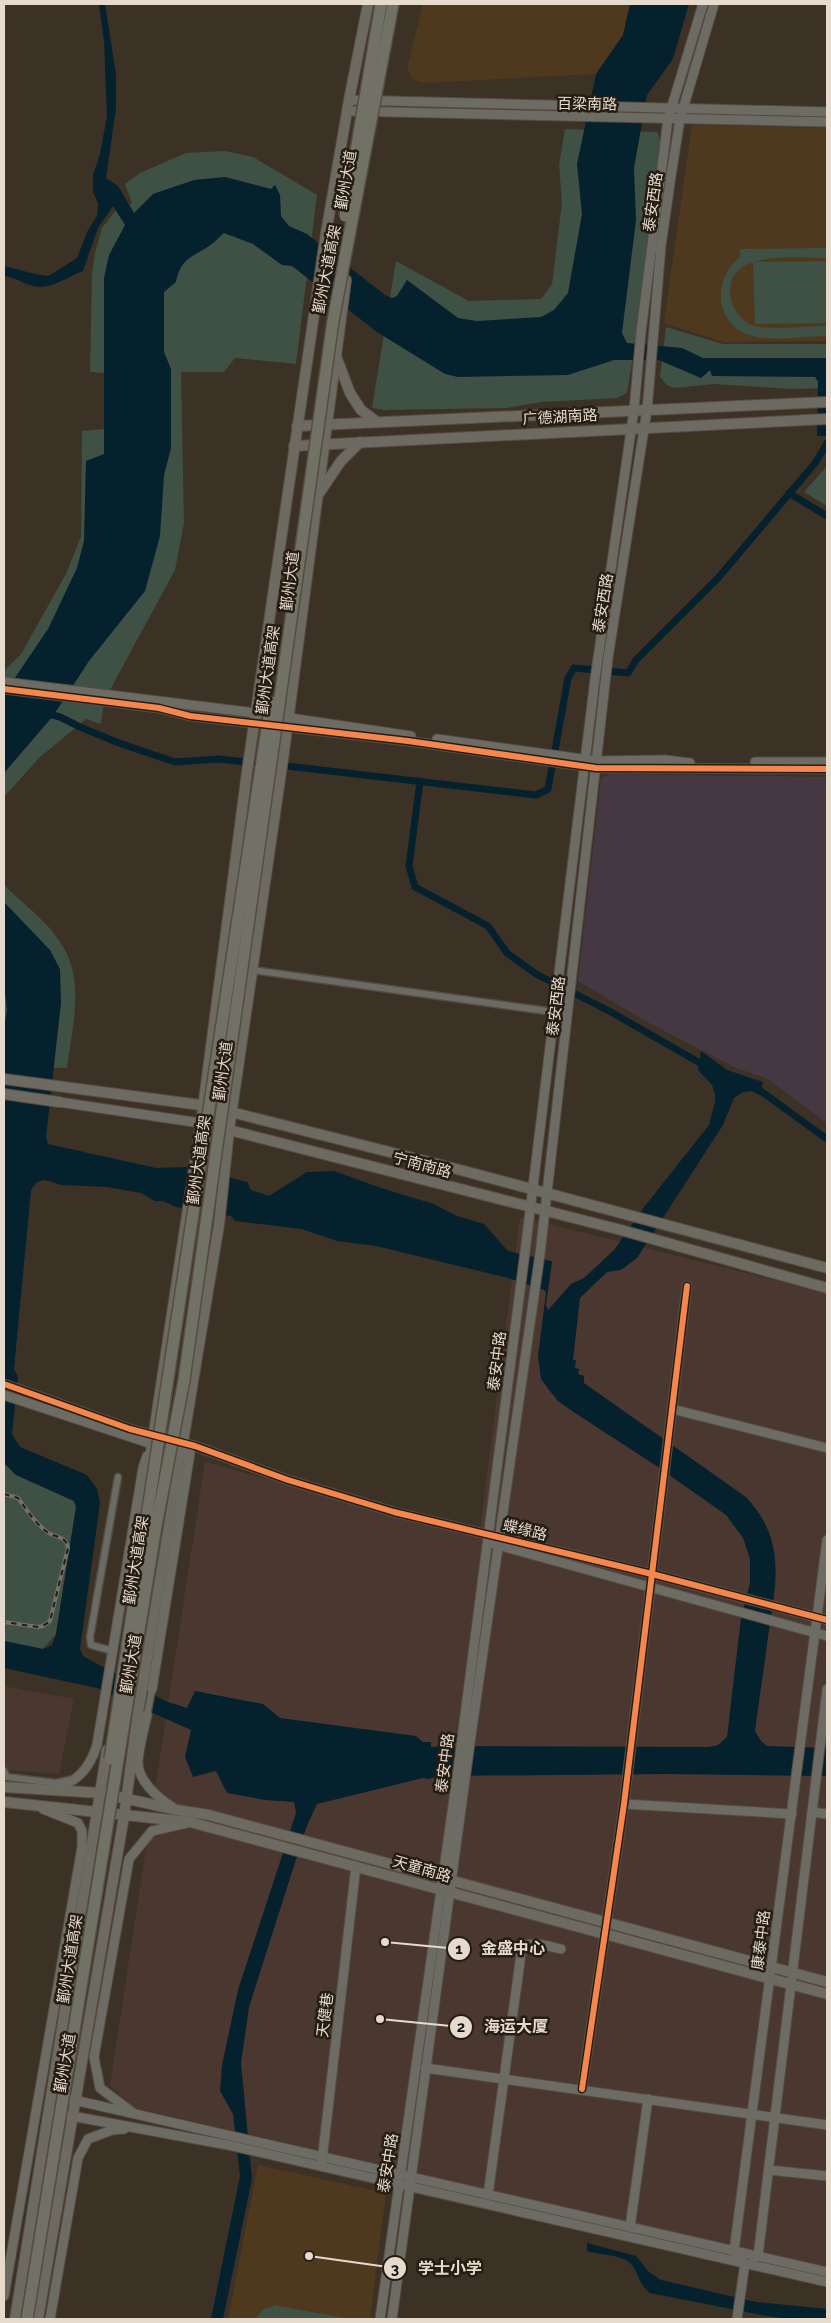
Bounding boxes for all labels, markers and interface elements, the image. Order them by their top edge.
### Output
street label: 百梁南路 [557,94,617,114]
street label: 鄞州大道 [332,149,360,211]
street label: 泰安西路 [640,171,666,233]
street label: 鄞州大道高架 [310,223,344,315]
street label: 广德湖南路 [522,406,598,428]
street label: 鄞州大道 [277,550,303,612]
street label: 泰安西路 [589,572,617,634]
street label: 鄞州大道高架 [253,624,283,716]
street label: 泰安西路 [543,975,569,1037]
street label: 鄞州大道 [210,1040,236,1102]
street label: 鄞州大道高架 [184,1114,214,1206]
street label: 宁南南路 [391,1149,453,1181]
street label: 泰安中路 [484,1330,510,1392]
street label: 鄞州大道高架 [120,1514,152,1606]
street label: 蝶缘路 [501,1516,549,1544]
street label: 鄞州大道 [117,1633,145,1695]
street label: 泰安中路 [432,1732,458,1794]
street label: 天童南路 [391,1852,453,1886]
street label: 康泰中路 [748,1909,774,1971]
street label: 鄞州大道高架 [54,1913,86,2005]
callout: 金盛中心 [446,1933,555,1964]
text: 金盛中心 [481,1939,545,1958]
text: 1 [455,1940,463,1958]
street label: 天健巷 [313,1992,337,2038]
callout: 海运大厦 [449,2011,558,2042]
text: 海运大厦 [484,2017,548,2036]
text: 2 [457,2018,465,2036]
street label: 鄞州大道 [51,2032,79,2094]
street label: 泰安中路 [374,2132,402,2194]
callout: 学士小学 [383,2253,492,2284]
text: 学士小学 [418,2259,482,2278]
text: 3 [391,2260,399,2278]

